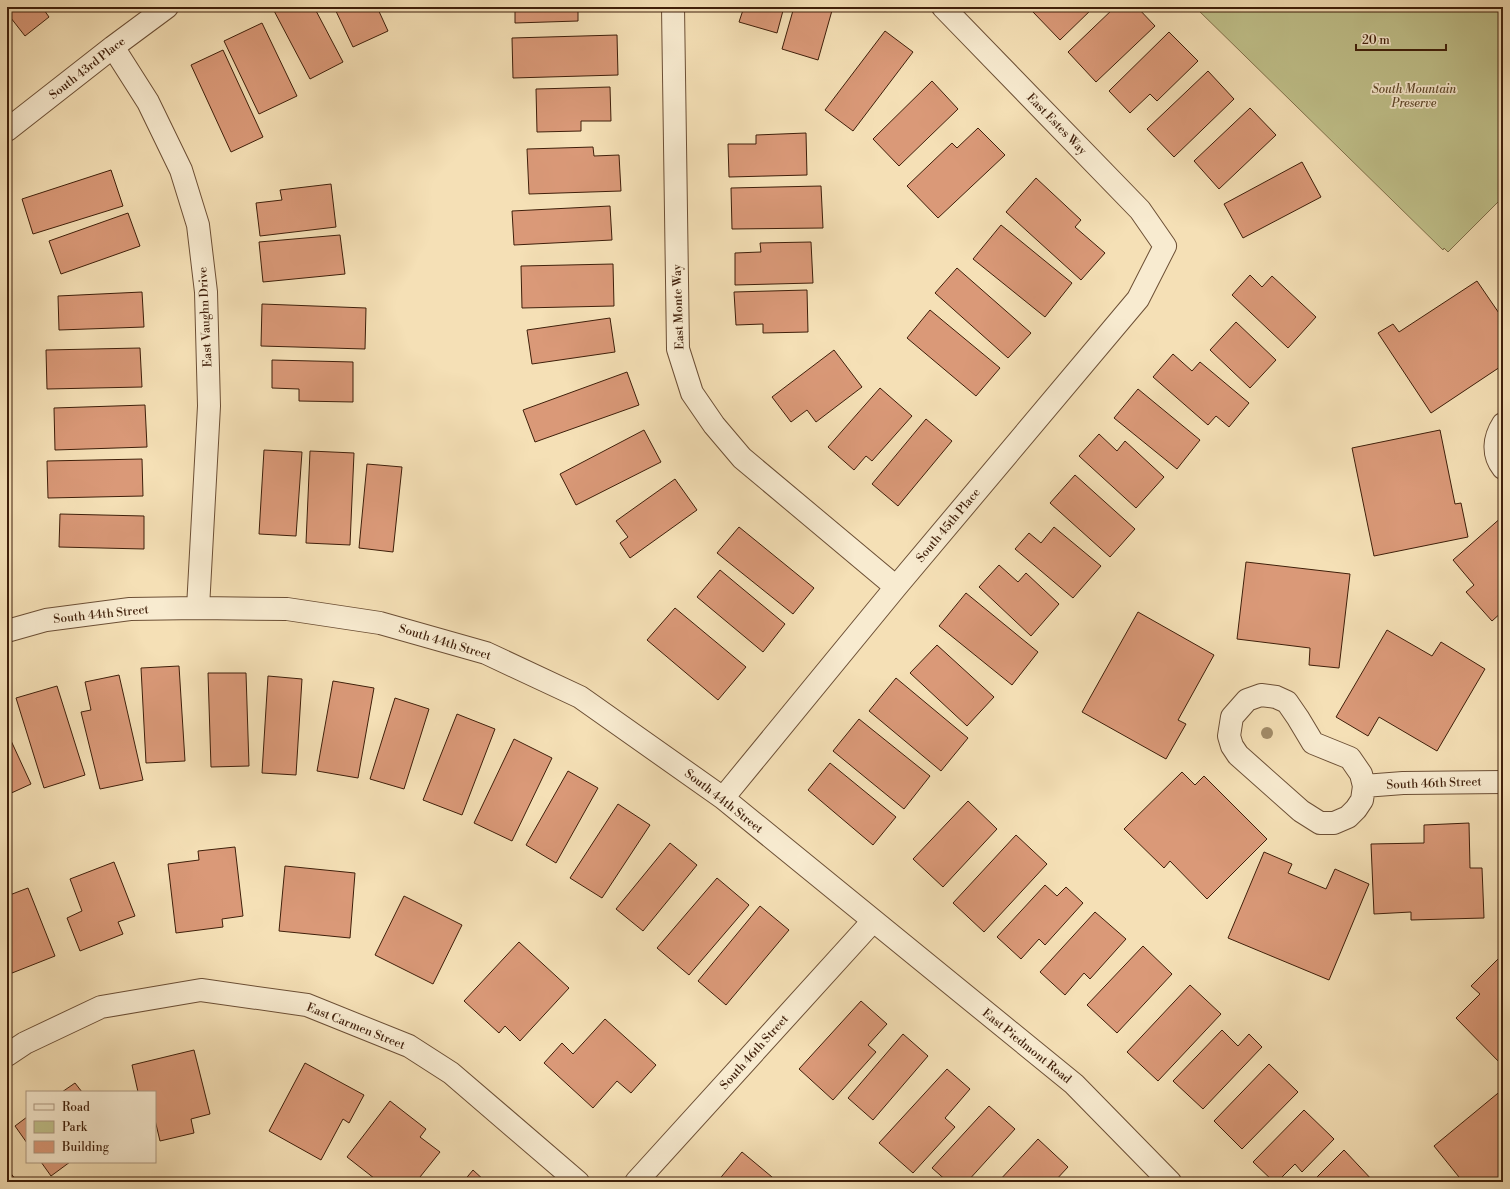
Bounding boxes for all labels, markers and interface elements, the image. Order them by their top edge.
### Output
scale bar [1356,26,1446,52]
text: 20 m [1362,33,1390,48]
street label: South 43rd Place [46,34,128,103]
park label: South Mountain Preserve [1372,82,1457,111]
street label: East Estes Way [1023,90,1090,158]
street label: East Monte Way [670,264,687,350]
street label: East Vaughn Drive [195,266,216,368]
street label: South 45th Place [913,485,984,565]
street label: South 44th Street [53,602,150,627]
street label: South 44th Street [397,621,493,664]
street label: South 44th Street [681,766,767,837]
street label: South 46th Street [1386,774,1483,793]
street label: East Carmen Street [304,1000,408,1053]
street label: East Piedmont Road [979,1006,1074,1087]
street label: South 46th Street [717,1011,792,1093]
legend [26,1091,156,1163]
text: Road [62,1100,90,1115]
text: Park [62,1120,88,1135]
text: Building [61,1140,110,1155]

